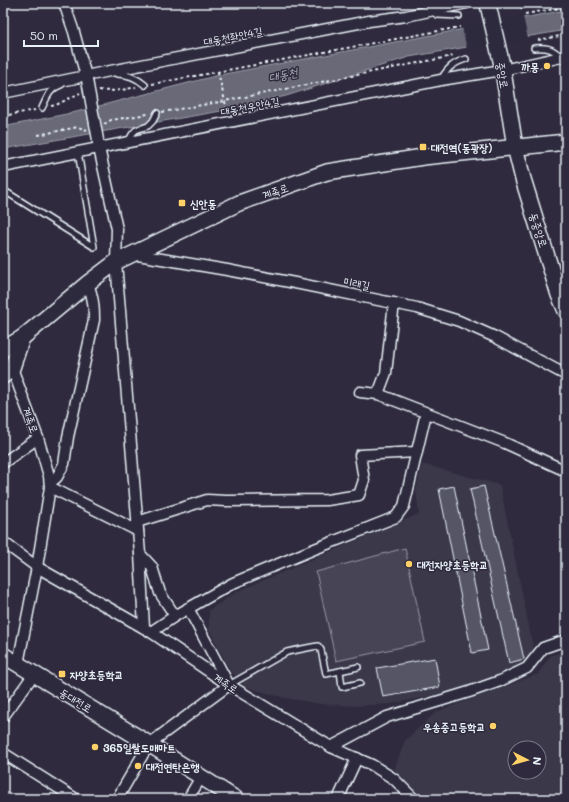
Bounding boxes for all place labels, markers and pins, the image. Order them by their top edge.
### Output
place label: 까몽 [521,59,539,74]
marker: 까몽 [542,61,552,71]
place label: 대전역(동광장) [431,140,492,155]
marker: 대전역(동광장) [418,142,428,152]
place label: 신안동 [190,196,217,211]
marker: 신안동 [177,198,187,208]
place label: 대전자양초등학교 [417,557,488,572]
marker: 대전자양초등학교 [404,559,414,569]
place label: 자양초등학교 [69,667,123,682]
marker: 자양초등학교 [57,669,67,679]
place label: 우송중고등학교 [423,719,485,734]
marker: 우송중고등학교 [488,721,498,731]
place label: 365일쌀도매마트 [103,740,176,755]
marker: 365일쌀도매마트 [90,742,100,752]
place label: 대전연탄은행 [146,759,199,774]
marker: 대전연탄은행 [133,761,143,771]

